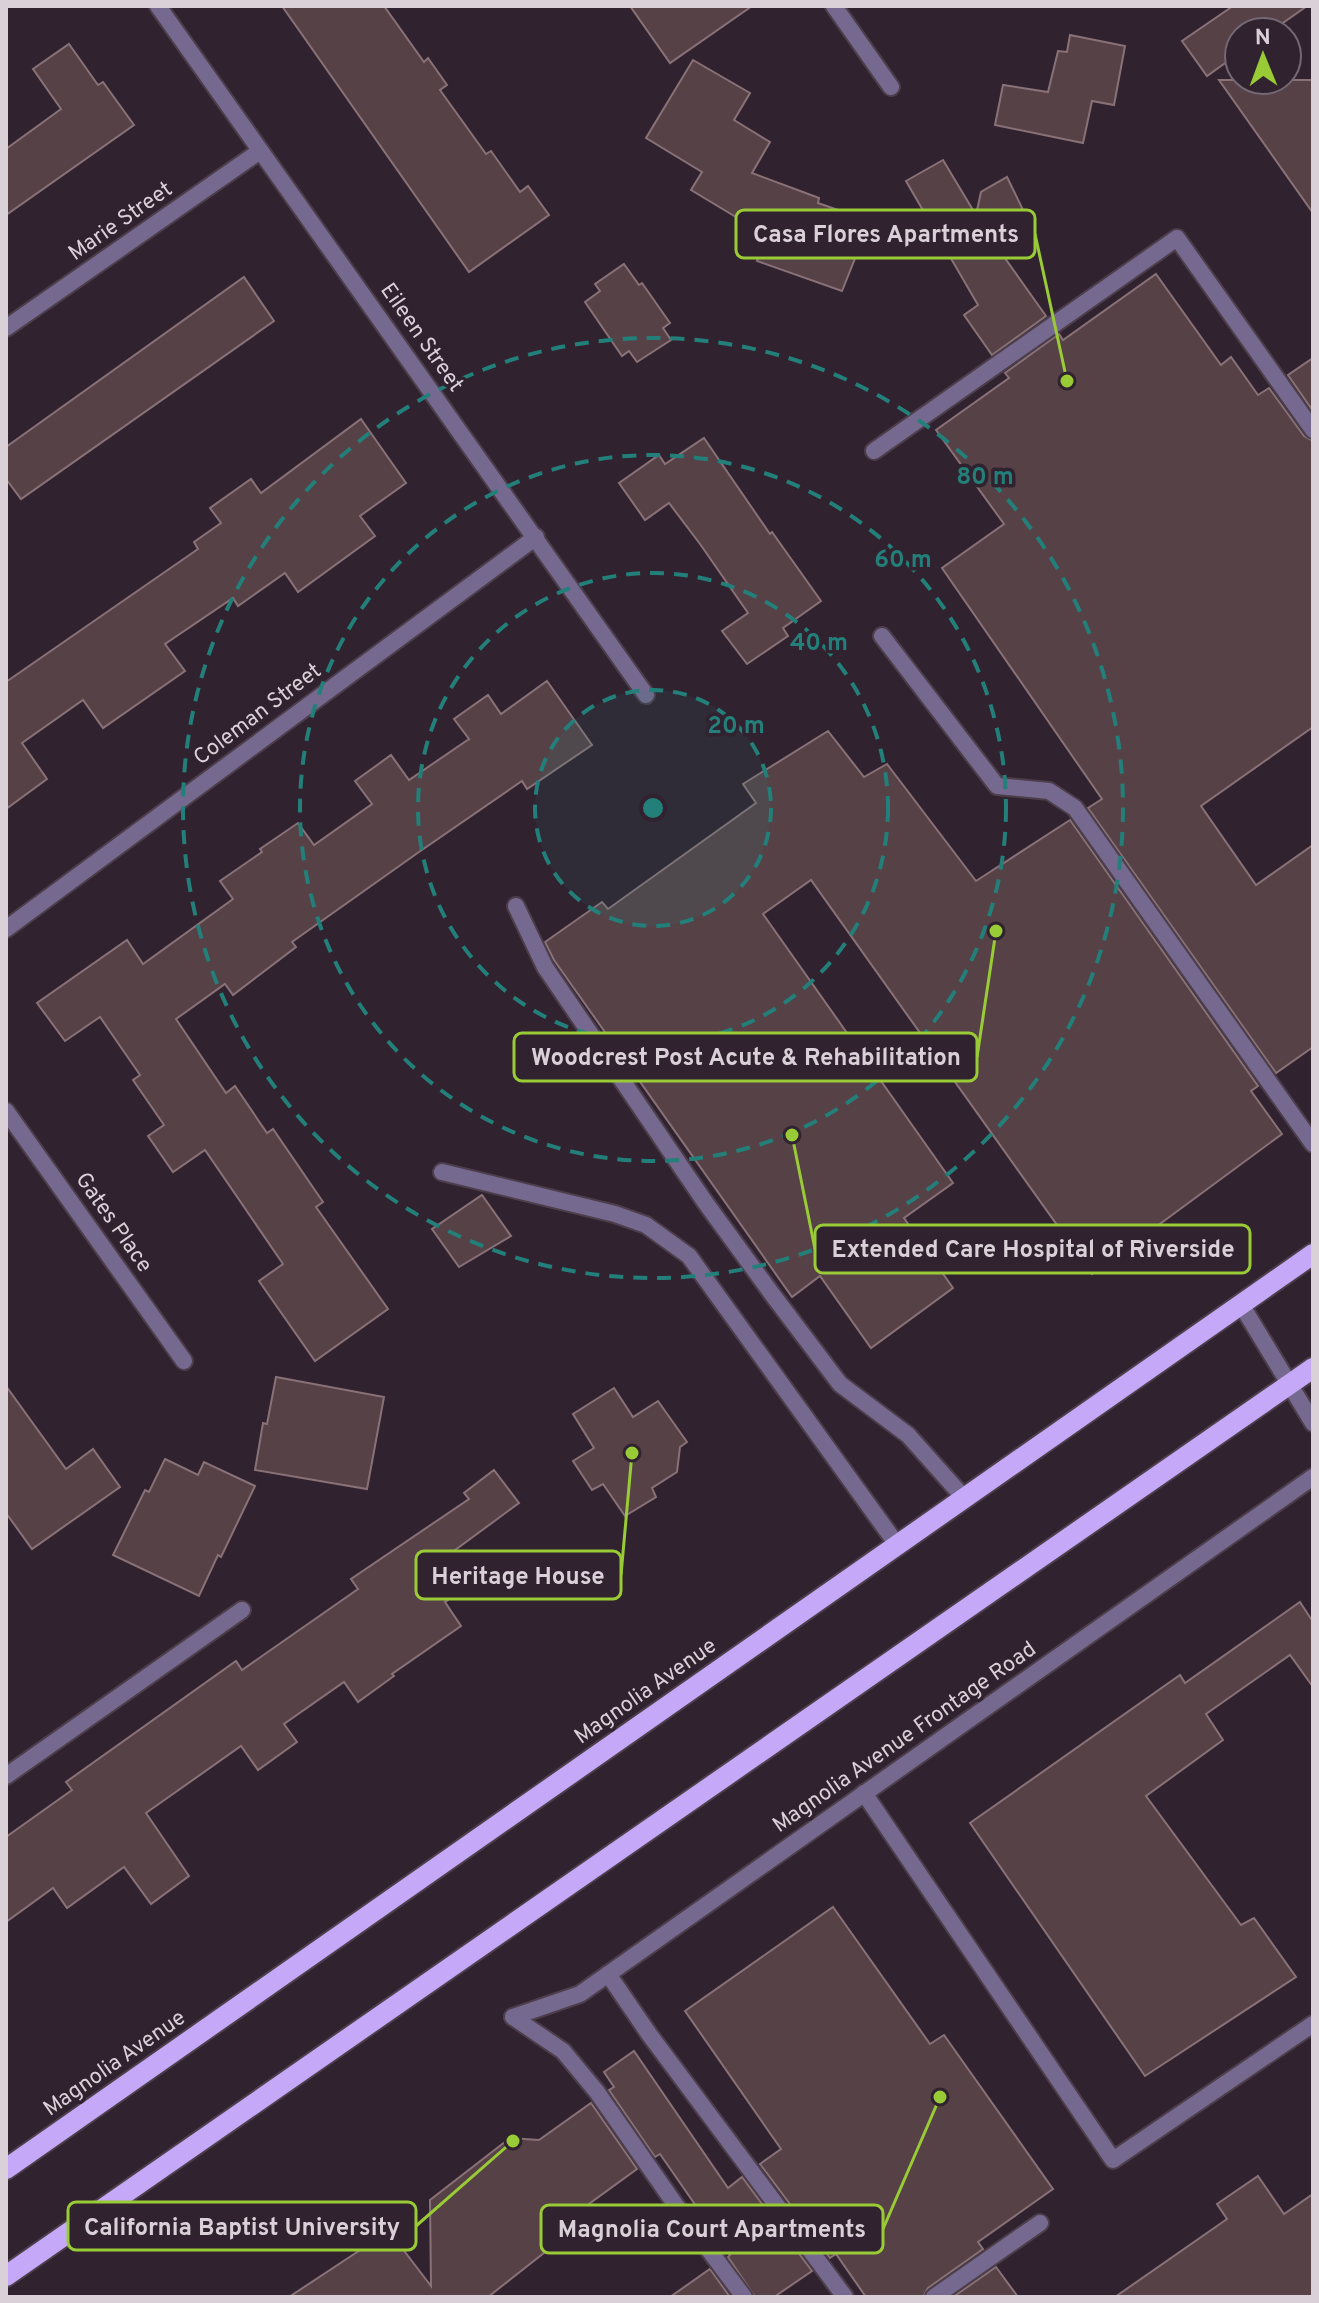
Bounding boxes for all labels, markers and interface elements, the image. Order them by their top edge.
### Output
north arrow [1223,16,1303,96]
text: N [1255,25,1271,52]
street label: Marie Street [64,176,178,268]
callout: Casa Flores Apartments [736,210,1035,258]
text: Casa Flores Apartments [753,221,1019,251]
street label: Eileen Street [374,278,468,398]
text: 80 m [956,463,1014,493]
text: 60 m [874,546,932,576]
text: 40 m [790,629,848,659]
street label: Coleman Street [189,658,327,772]
text: 20 m [707,712,765,742]
centre of rings [639,794,667,822]
callout: Woodcrest Post Acute & Rehabilitation [514,1033,977,1081]
text: Woodcrest Post Acute & Rehabilitation [531,1044,961,1074]
street label: Gates Place [69,1168,157,1278]
callout: Extended Care Hospital of Riverside [815,1225,1250,1273]
text: Extended Care Hospital of Riverside [831,1236,1235,1266]
callout: Heritage House [416,1551,621,1599]
text: Heritage House [431,1563,605,1593]
street label: Magnolia Avenue [570,1633,722,1751]
street label: Magnolia Avenue Frontage Road [768,1636,1042,1840]
street label: Magnolia Avenue [39,2005,191,2123]
callout: California Baptist University [68,2202,416,2250]
callout: Magnolia Court Apartments [541,2205,883,2253]
text: California Baptist University [84,2214,400,2244]
text: Magnolia Court Apartments [558,2216,866,2246]

